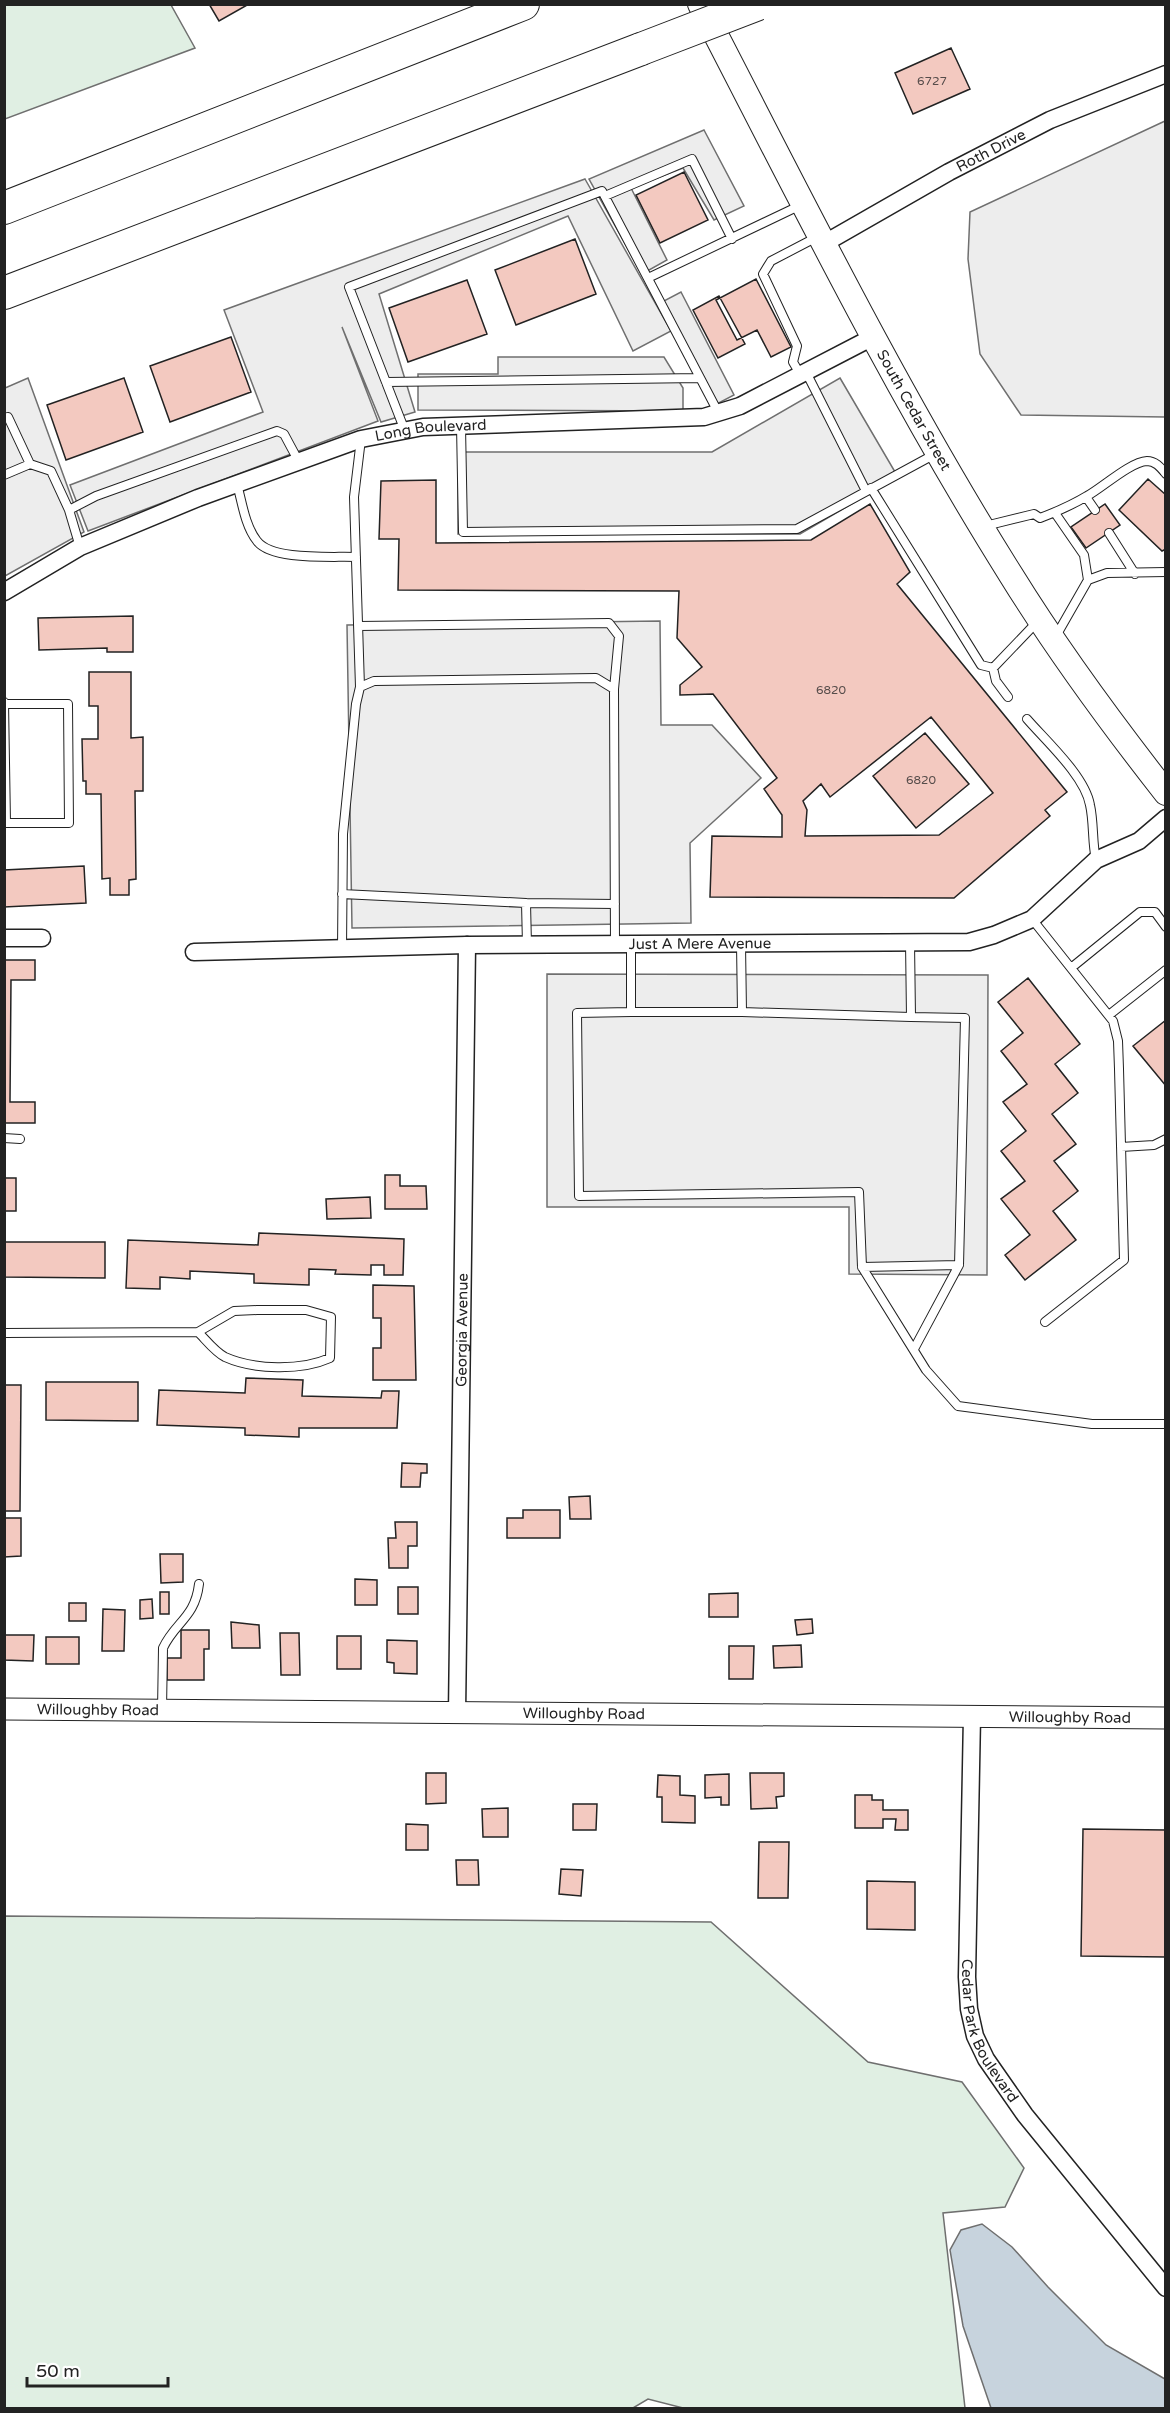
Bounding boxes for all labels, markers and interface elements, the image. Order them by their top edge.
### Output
house number: 6727 [917,74,947,88]
street label: Roth Drive [953,125,1029,176]
street label: South Cedar Street [873,347,955,474]
street label: Long Boulevard [373,416,487,445]
house number: 6820 [816,683,847,697]
house number: 6820 [906,773,937,787]
street label: Just A Mere Avenue [629,934,771,953]
street label: Georgia Avenue [452,1273,472,1387]
street label: Willoughby Road [37,1700,159,1719]
street label: Willoughby Road [523,1704,645,1723]
street label: Willoughby Road [1009,1708,1131,1727]
street label: Cedar Park Boulevard [958,1959,1022,2106]
scale bar [27,2350,168,2388]
text: 50 m [36,2360,80,2382]

